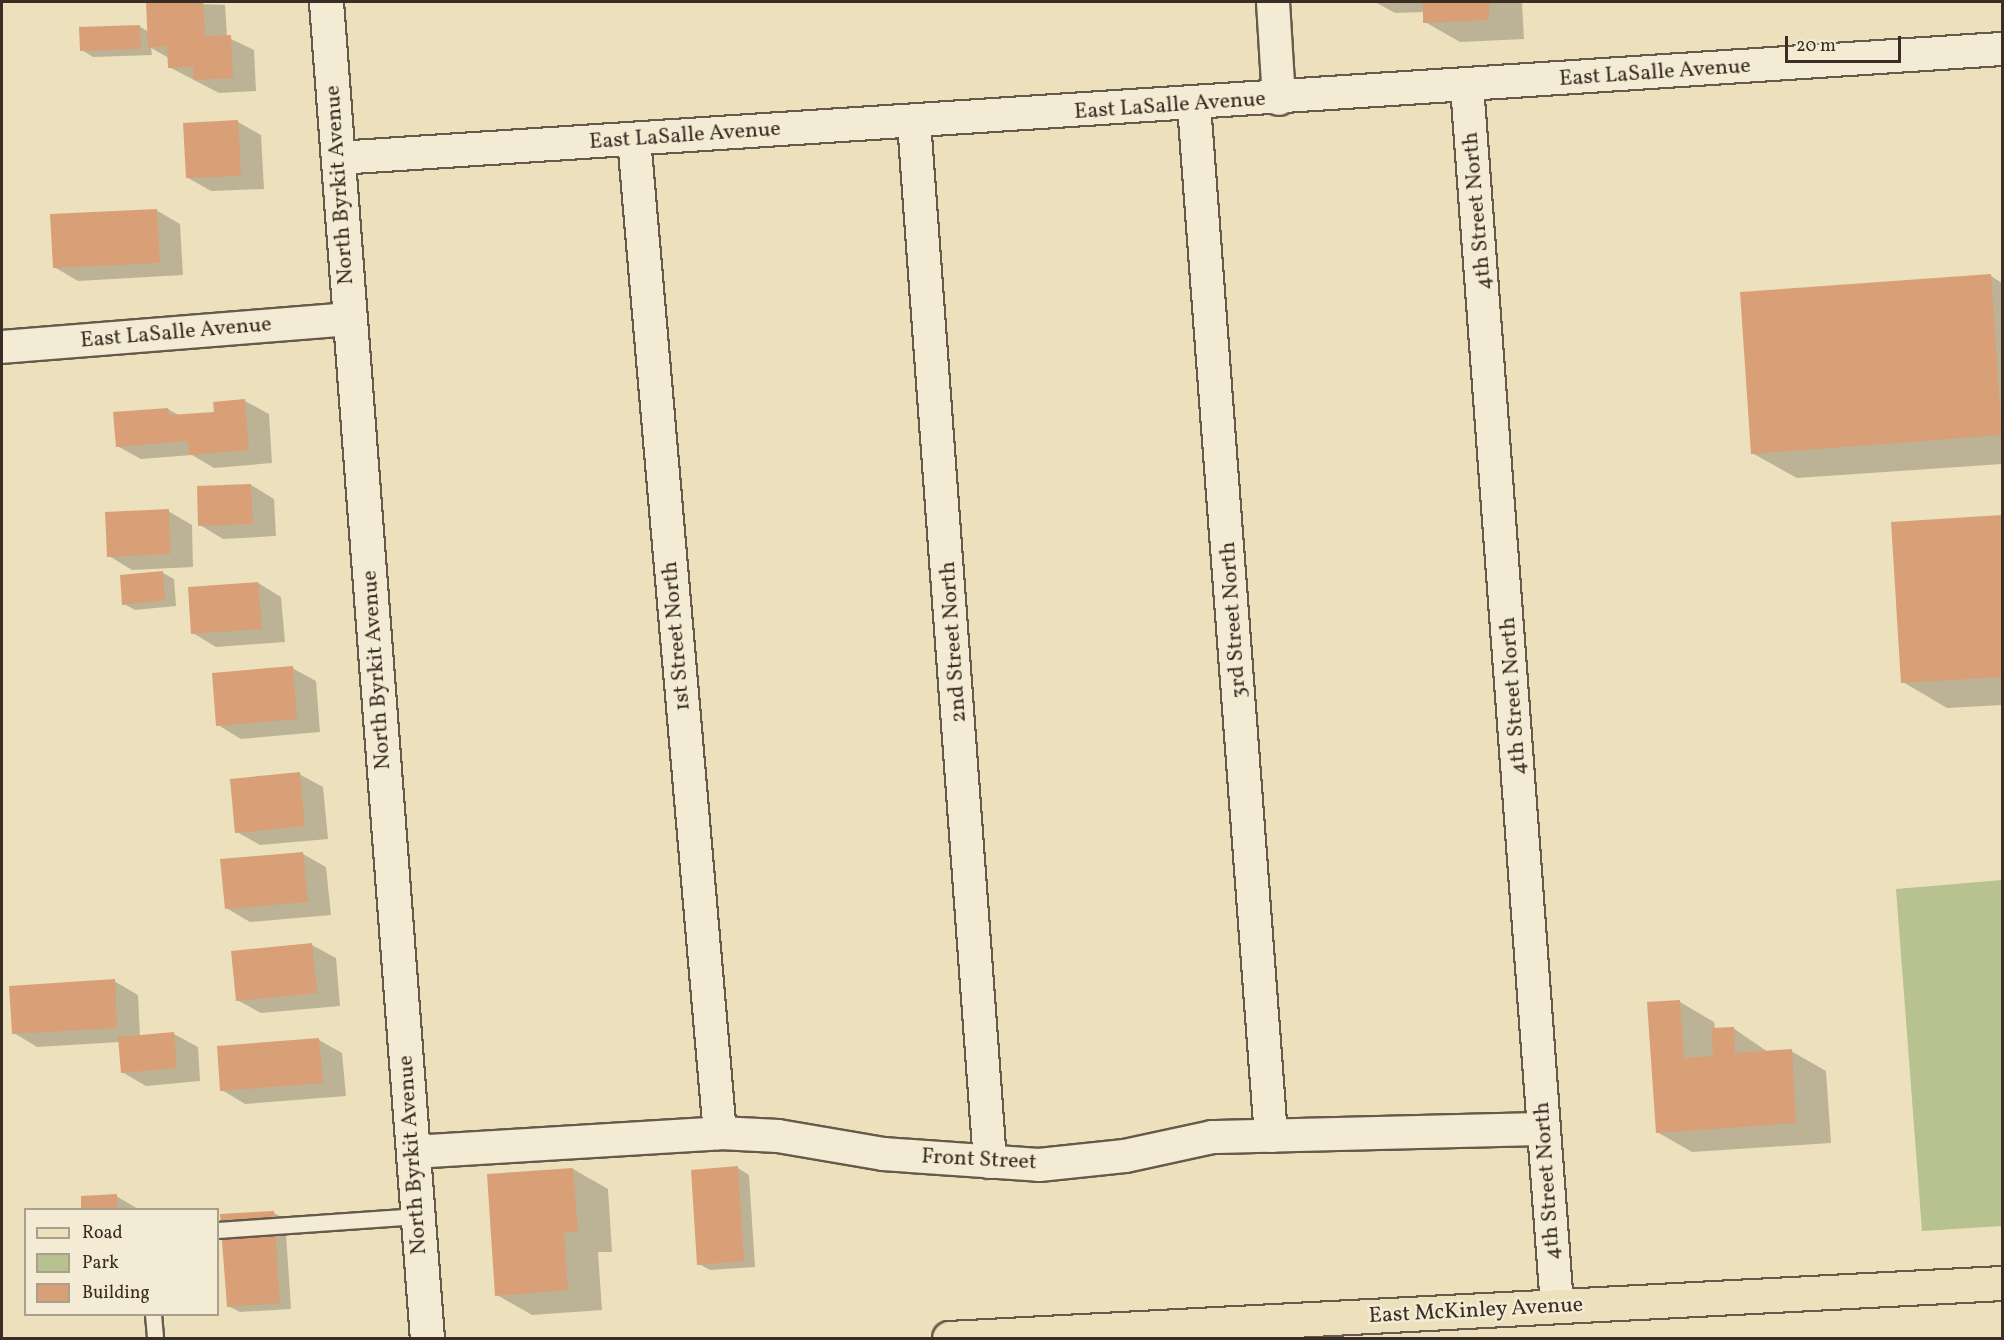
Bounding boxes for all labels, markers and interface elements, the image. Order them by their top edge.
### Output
scale bar [1788,24,1904,62]
text: 20 m [1796,34,1836,59]
street label: East LaSalle Avenue [1558,53,1752,93]
street label: North Byrkit Avenue [320,84,360,286]
street label: East LaSalle Avenue [1073,86,1267,126]
street label: East LaSalle Avenue [588,116,782,156]
street label: 4th Street North [1458,131,1498,291]
street label: East LaSalle Avenue [79,311,273,355]
street label: 3rd Street North [1215,541,1253,699]
street label: 1st Street North [657,560,697,712]
street label: 2nd Street North [935,560,973,724]
street label: North Byrkit Avenue [357,569,397,771]
street label: 4th Street North [1495,616,1533,776]
street label: North Byrkit Avenue [393,1054,433,1256]
street label: 4th Street North [1529,1101,1567,1261]
street label: Front Street [921,1144,1037,1176]
legend [24,1208,219,1316]
text: Road [82,1221,123,1246]
text: Park [82,1251,119,1276]
text: Building [82,1281,150,1306]
street label: East McKinley Avenue [1368,1292,1584,1330]

